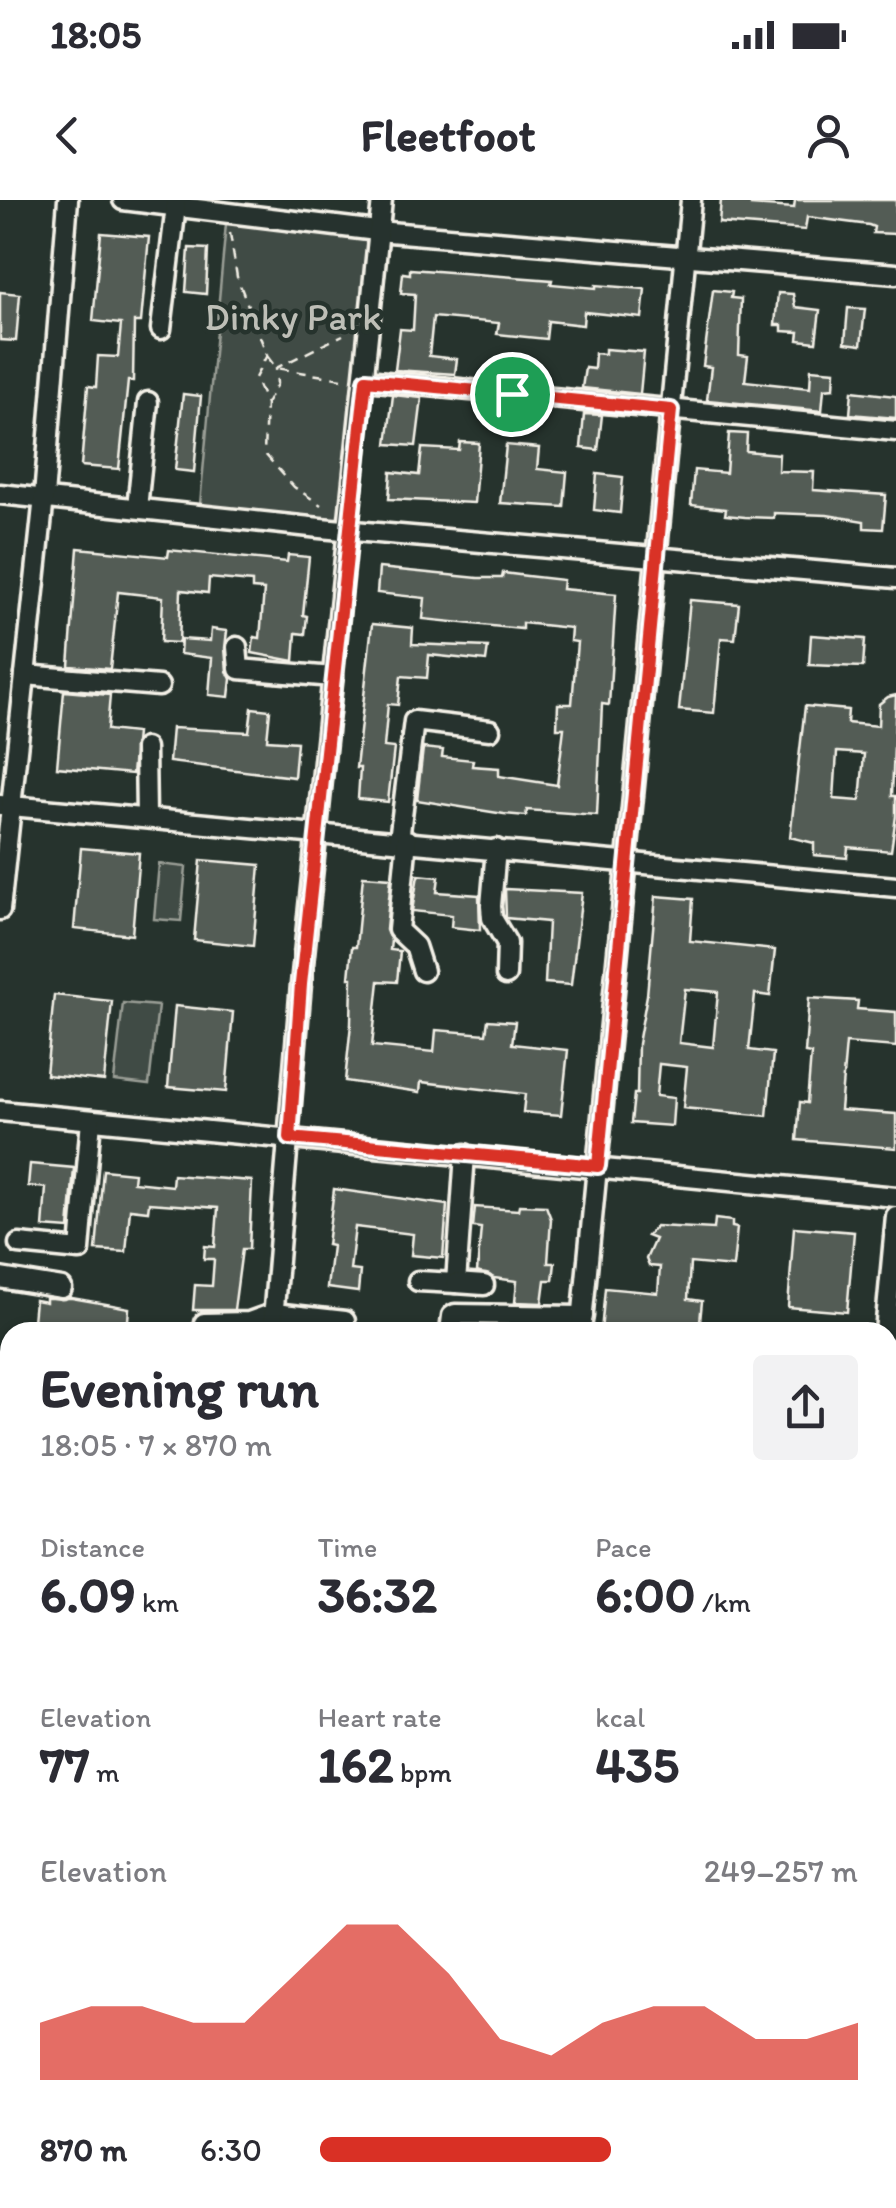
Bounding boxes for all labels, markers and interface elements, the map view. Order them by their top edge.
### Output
text: 18:05 [50,12,141,58]
icon: back [40,108,95,163]
text: Fleetfoot [360,108,536,162]
icon: person [801,108,856,163]
park label: Dinky Park [204,294,382,340]
pin [470,352,555,437]
icon: arrive [485,367,540,422]
text: Evening run [40,1355,319,1421]
button: share [753,1355,858,1460]
text: 18:05 · 7 × 870 m [40,1426,272,1464]
text: Distance [40,1530,145,1564]
text: Time [318,1530,377,1564]
text: Pace [595,1530,651,1564]
text: 6.09 [40,1564,136,1625]
text: 36:32 [318,1564,437,1625]
text: 6:00 [595,1564,696,1625]
text: km [136,1585,179,1619]
text: /km [696,1585,751,1619]
text: Elevation [40,1700,151,1734]
text: Heart rate [318,1700,442,1734]
text: kcal [595,1700,645,1734]
text: 77 [40,1734,90,1795]
text: 162 [318,1734,394,1795]
text: 435 [595,1734,679,1795]
text: m [90,1755,119,1789]
text: bpm [394,1755,452,1789]
text: Elevation [40,1852,167,1890]
text: 249–257 m [704,1852,858,1890]
text: 870 m [40,2131,127,2169]
text: 6:30 [200,2131,262,2169]

